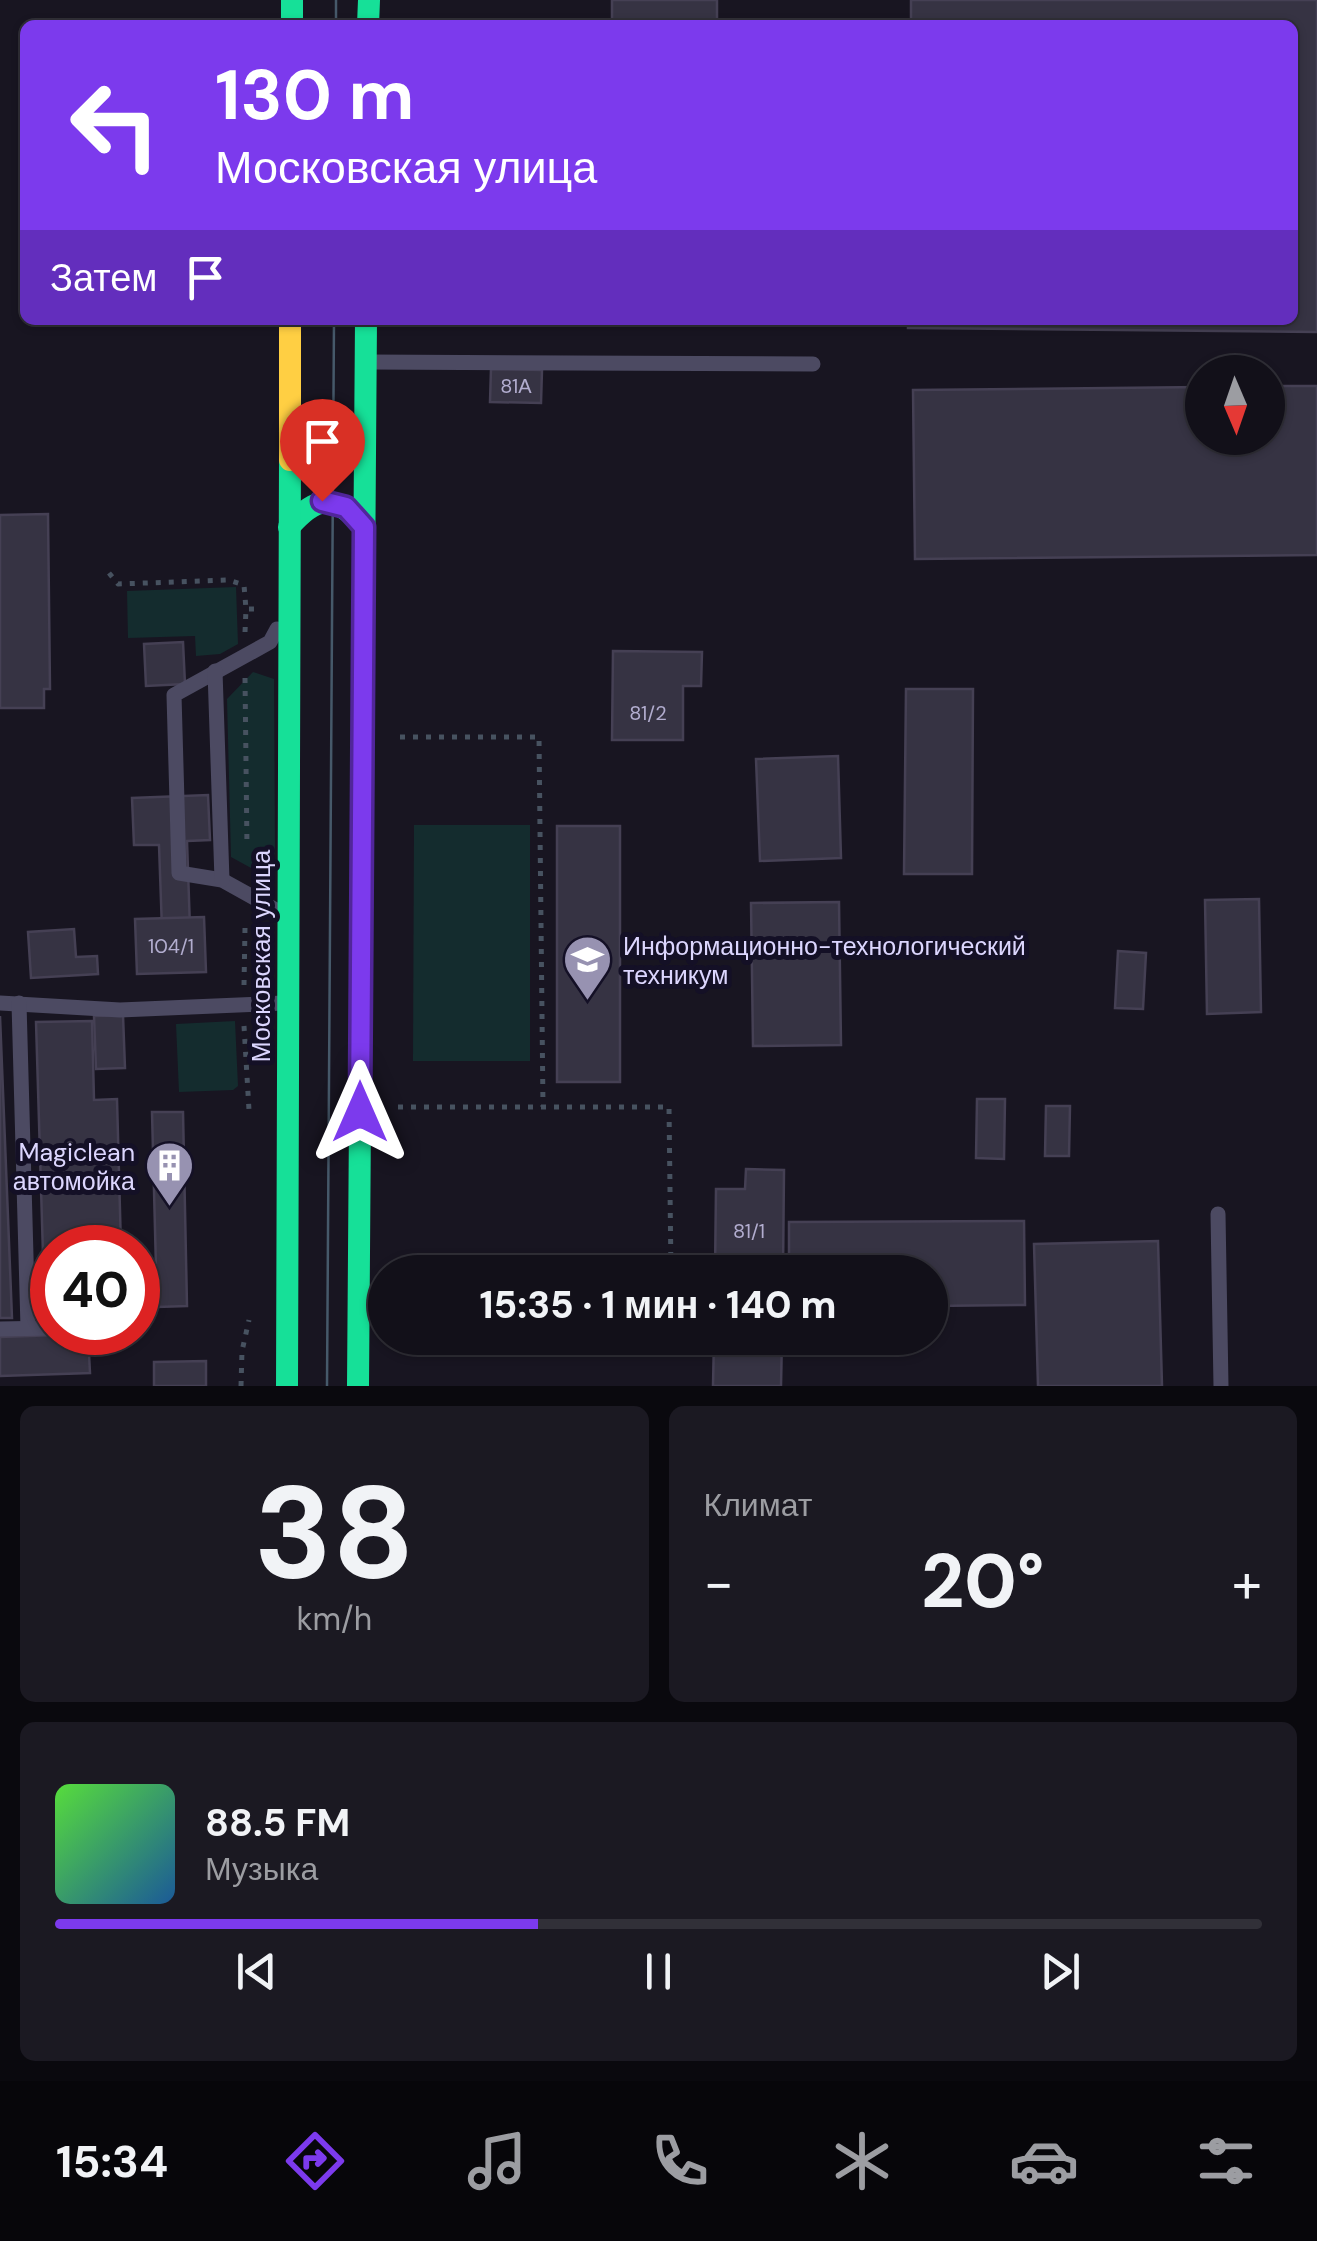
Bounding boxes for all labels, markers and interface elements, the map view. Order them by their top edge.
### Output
text: 130 m [215,50,414,141]
icon: left [50,60,180,190]
text: Московская улица [215,138,597,197]
icon: arrive [178,250,233,305]
text: Затем [50,253,158,303]
north arrow [1185,355,1285,455]
map controls [1185,355,1285,455]
house number: 81А [500,373,532,399]
pin [280,399,365,502]
icon: arrive [295,414,350,469]
house number: 81/2 [629,700,667,726]
street label: Московская улица [245,850,278,1062]
place label: Информационно-технологический техникум [623,930,1026,992]
house number: 104/1 [148,933,194,959]
school or university icon: Информационно-технологический техникум [562,934,614,1002]
position arrow [308,1060,412,1164]
place label: Magiclean автомойка [13,1136,135,1198]
building icon: Magiclean автомойка [144,1140,196,1208]
house number: 81/1 [733,1218,765,1244]
speed limit sign: 40 [30,1225,160,1355]
text: 15:35 · 1 мин · 140 m [480,1280,836,1330]
text: 38 [254,1448,415,1617]
text: Климат [704,1484,812,1526]
text: 20° [921,1533,1044,1630]
text: − [704,1547,734,1619]
text: + [1232,1547,1262,1619]
text: km/h [296,1598,372,1640]
text: 88.5 FM [205,1798,350,1848]
text: Музыка [205,1848,318,1890]
icon: previous [229,1944,284,1999]
icon: pause [631,1944,686,1999]
icon: next [1033,1944,1088,1999]
icon: directions [280,2126,350,2196]
icon: music [462,2126,532,2196]
icon: phone [645,2126,715,2196]
icon: climate [827,2126,897,2196]
icon: car [1009,2126,1079,2196]
icon: filters [1191,2126,1261,2196]
text: 15:34 [56,2132,168,2191]

